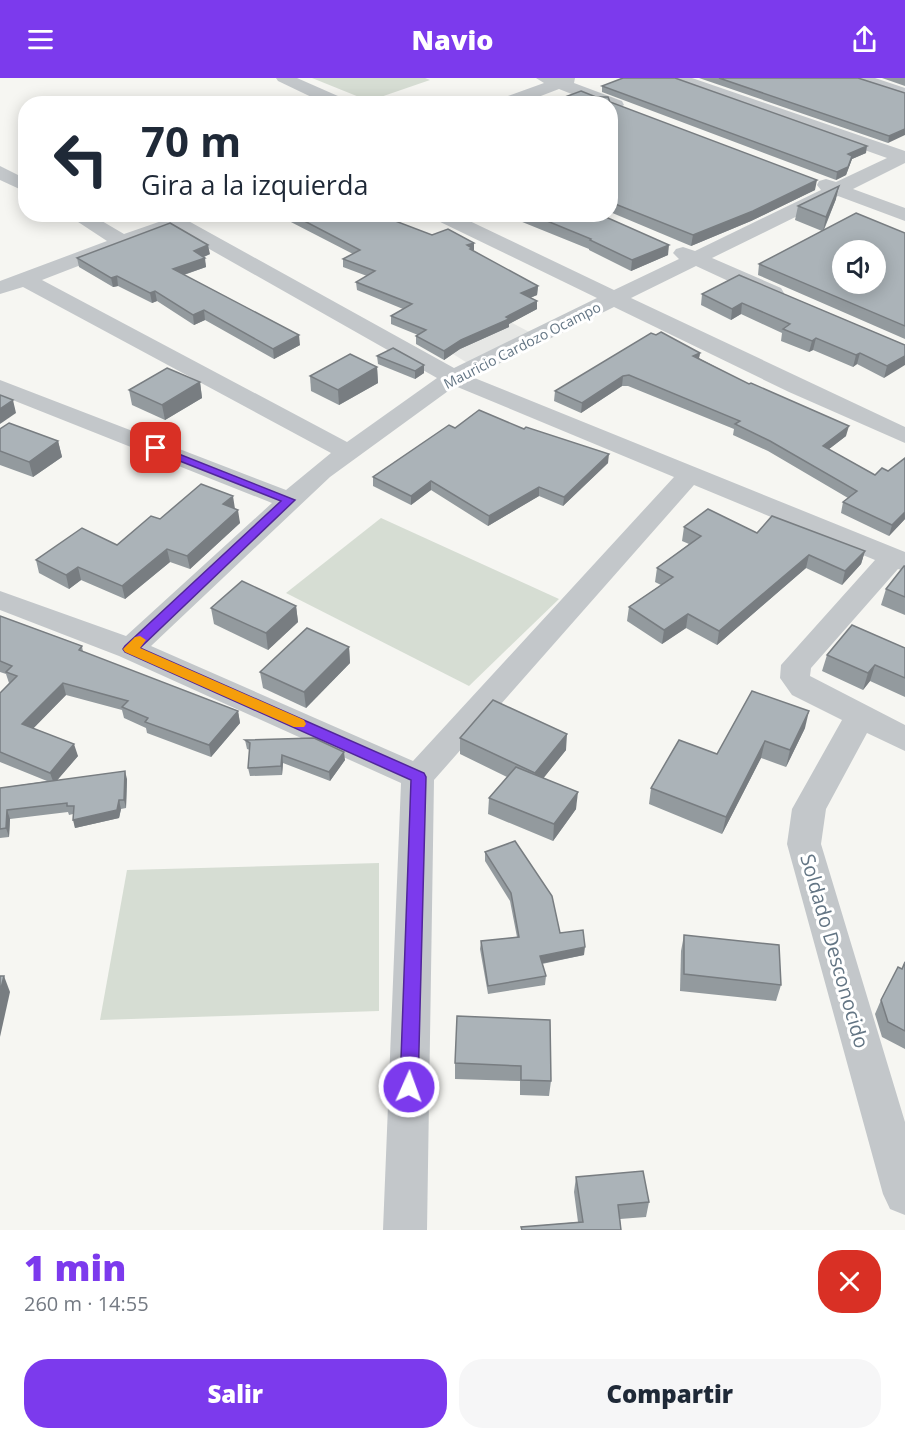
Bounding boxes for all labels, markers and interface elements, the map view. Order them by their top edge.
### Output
text: Navio [412,21,493,58]
icon: menu [24,23,57,56]
icon: share [848,23,881,56]
text: 70 m [141,112,241,169]
icon: left [42,120,120,198]
text: Gira a la izquierda [141,166,368,203]
map controls [832,240,886,294]
button: sound [832,240,886,294]
street label: Mauricio Cardozo Ocampo [440,297,604,393]
pin [130,422,181,473]
icon: arrive [139,431,172,464]
street label: Soldado Desconocido [794,851,876,1051]
position arrow [377,1055,441,1119]
text: 1 min [24,1243,126,1292]
button: close [818,1250,881,1313]
text: 260 m · 14:55 [24,1290,149,1317]
button: Salir [24,1359,447,1428]
button: Compartir [459,1359,881,1428]

